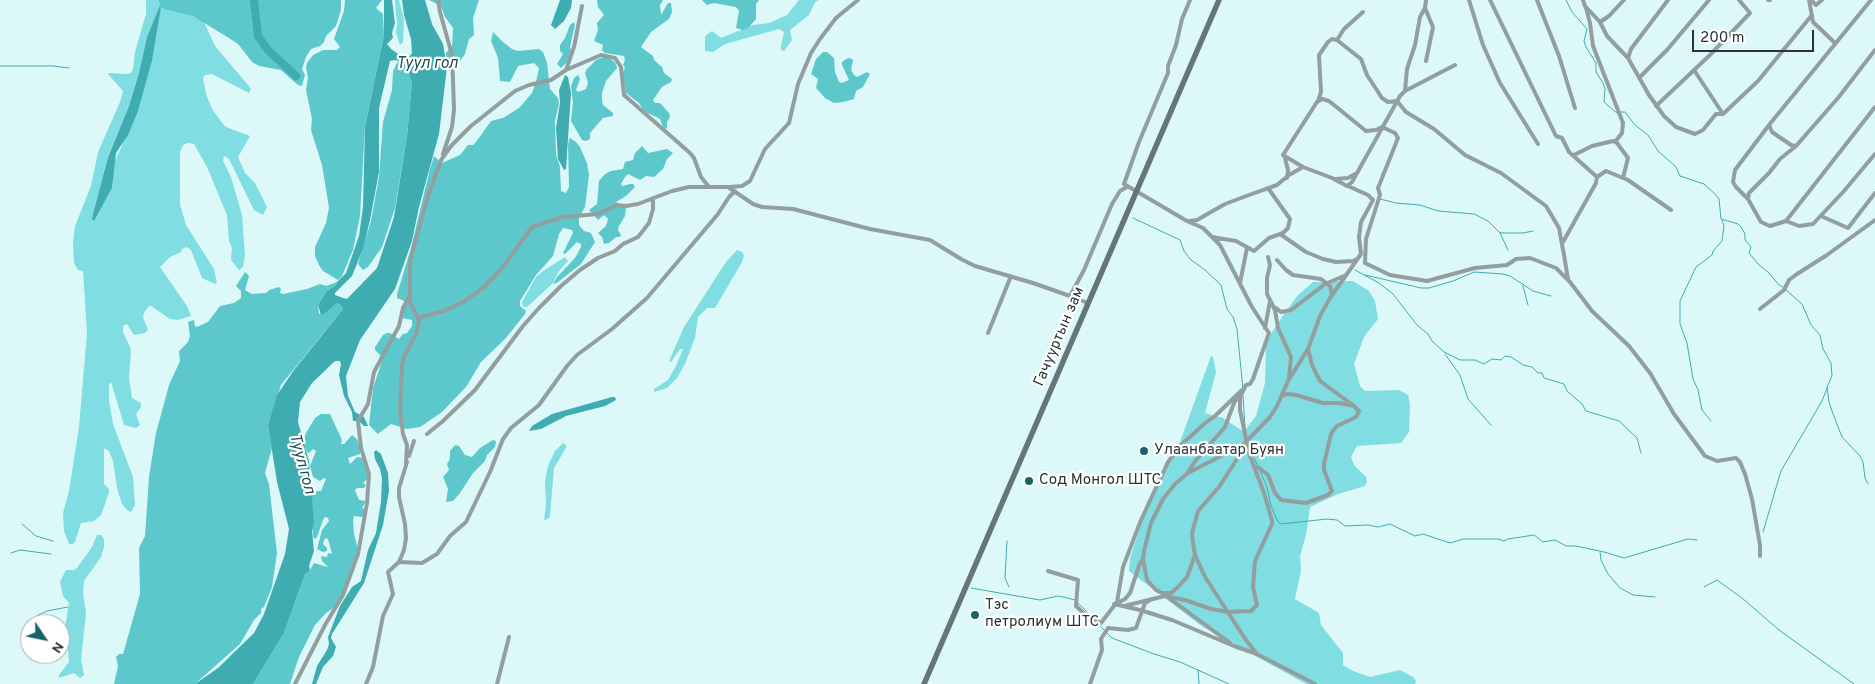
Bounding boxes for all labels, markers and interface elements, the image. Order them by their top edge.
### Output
scale bar [1695,20,1818,52]
text: 200 m [1700,29,1745,48]
water label: Туул гол [396,55,458,75]
street label: Гачууртын зам [1031,285,1089,389]
water label: Туул гол [284,432,318,496]
place label: Улаанбаатар Буян [1154,442,1284,460]
marker: Улаанбаатар Буян [1138,445,1150,457]
place label: Сод Монгол ШТС [1039,472,1161,490]
marker: Сод Монгол ШТС [1023,475,1035,487]
place label: Тэс петролиум ШТС [985,597,1099,632]
marker: Тэс петролиум ШТС [969,609,981,621]
north arrow [20,614,70,664]
text: N [47,638,67,656]

